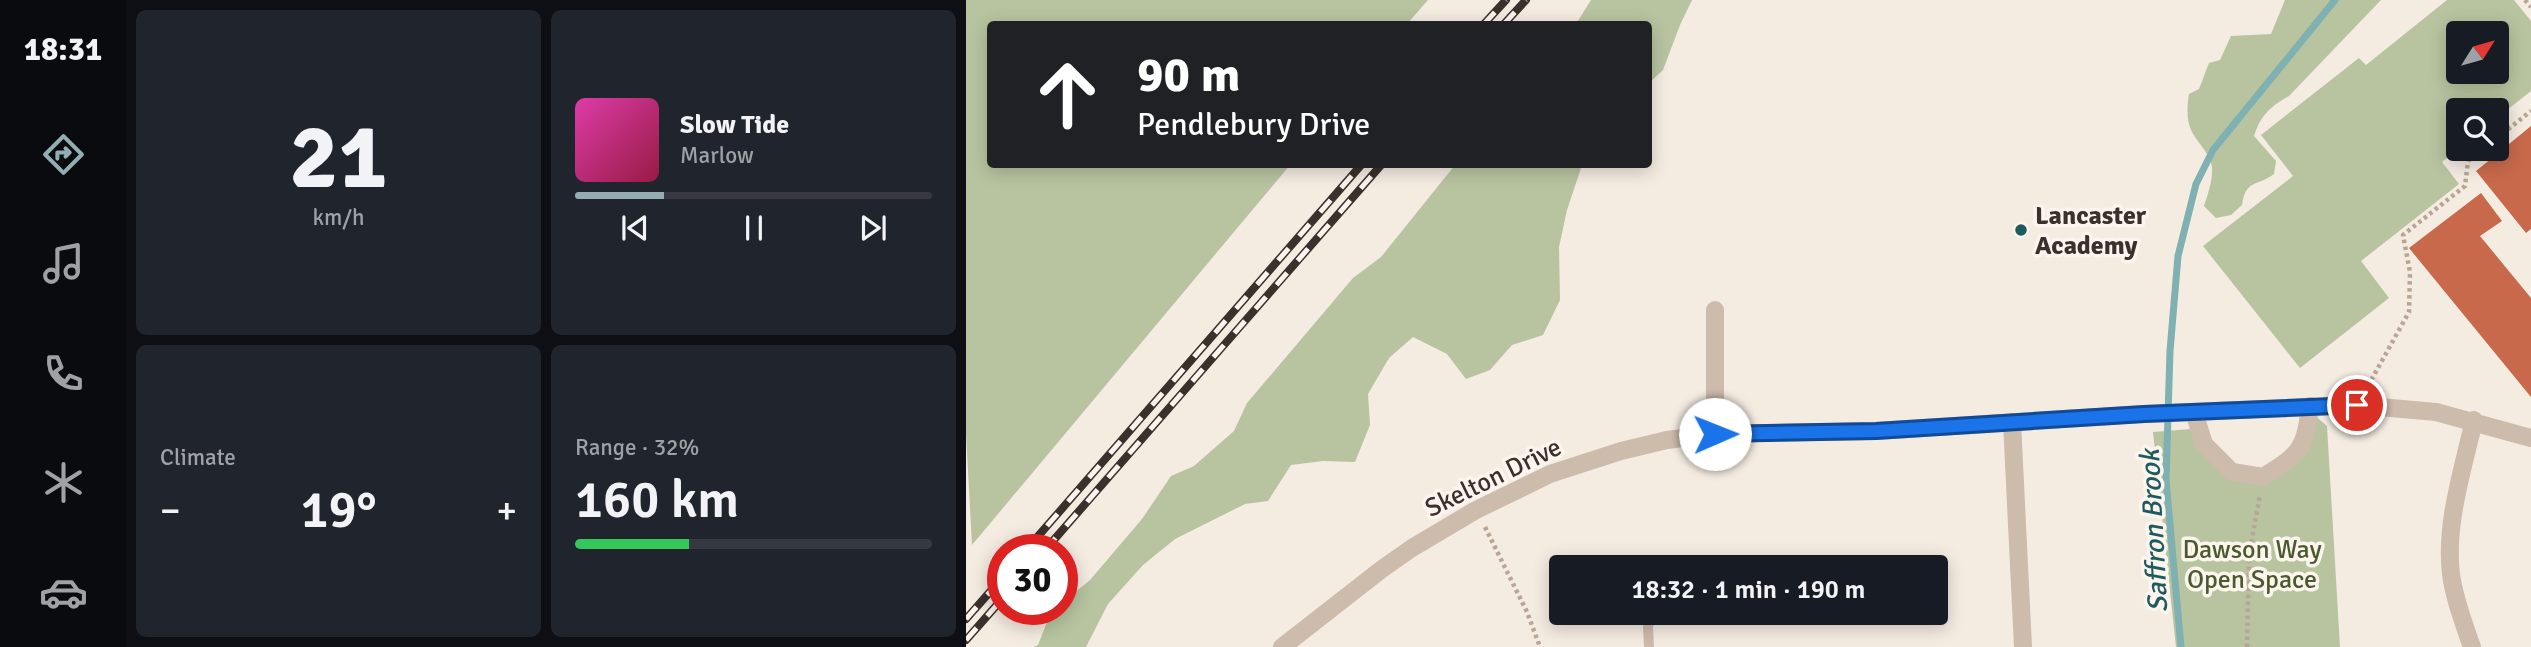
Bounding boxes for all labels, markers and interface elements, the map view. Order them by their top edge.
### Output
north arrow [2446,21,2510,84]
map controls [2446,21,2509,161]
text: 18:31 [24,30,102,69]
text: 90 m [1137,45,1240,105]
icon: ahead [1022,49,1113,140]
button: search [2446,98,2509,161]
text: 21 [289,101,388,214]
text: Pendlebury Drive [1137,105,1370,144]
text: Slow Tide [680,109,789,141]
icon: directions [39,130,88,179]
text: Marlow [680,141,754,170]
place label: Lancaster Academy [2035,200,2147,262]
text: km/h [312,203,365,232]
icon: previous [616,209,654,247]
icon: pause [735,209,773,247]
icon: next [854,209,892,247]
marker: Lancaster Academy [2013,222,2029,238]
icon: music [39,239,88,288]
icon: phone [39,349,88,398]
pin [2327,375,2387,435]
icon: arrive [2338,386,2376,424]
position arrow [1678,397,1752,471]
street label: Skelton Drive [1420,431,1567,525]
text: Range · 32% [575,433,699,462]
text: Climate [160,443,236,472]
water label: Saffron Brook [2133,446,2175,613]
icon: climate [39,458,88,507]
text: 160 km [575,468,739,532]
text: 19° [300,478,377,542]
text: − [160,487,181,534]
text: + [496,487,517,534]
speed limit sign: 30 [987,534,1078,625]
park label: Dawson Way Open Space [2182,534,2322,596]
icon: car [39,568,88,617]
text: 18:32 · 1 min · 190 m [1632,574,1865,606]

